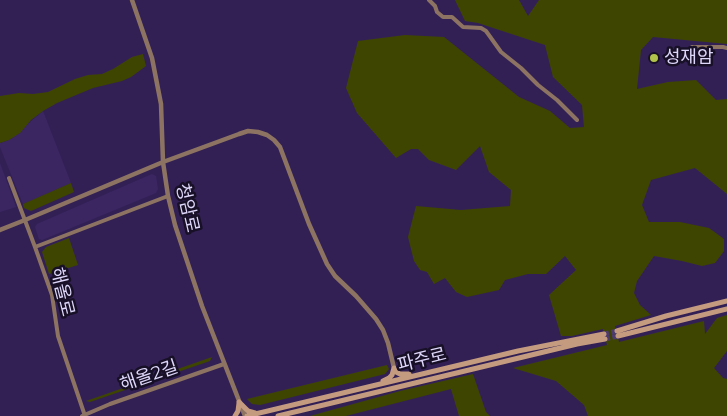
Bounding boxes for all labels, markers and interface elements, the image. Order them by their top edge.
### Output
place label: 성재암 [664,47,714,69]
marker: 성재암 [648,52,660,64]
street label: 청암로 [171,181,203,235]
street label: 해올로 [46,265,78,319]
street label: 파주로 [395,344,449,376]
street label: 해올2길 [117,356,181,396]

